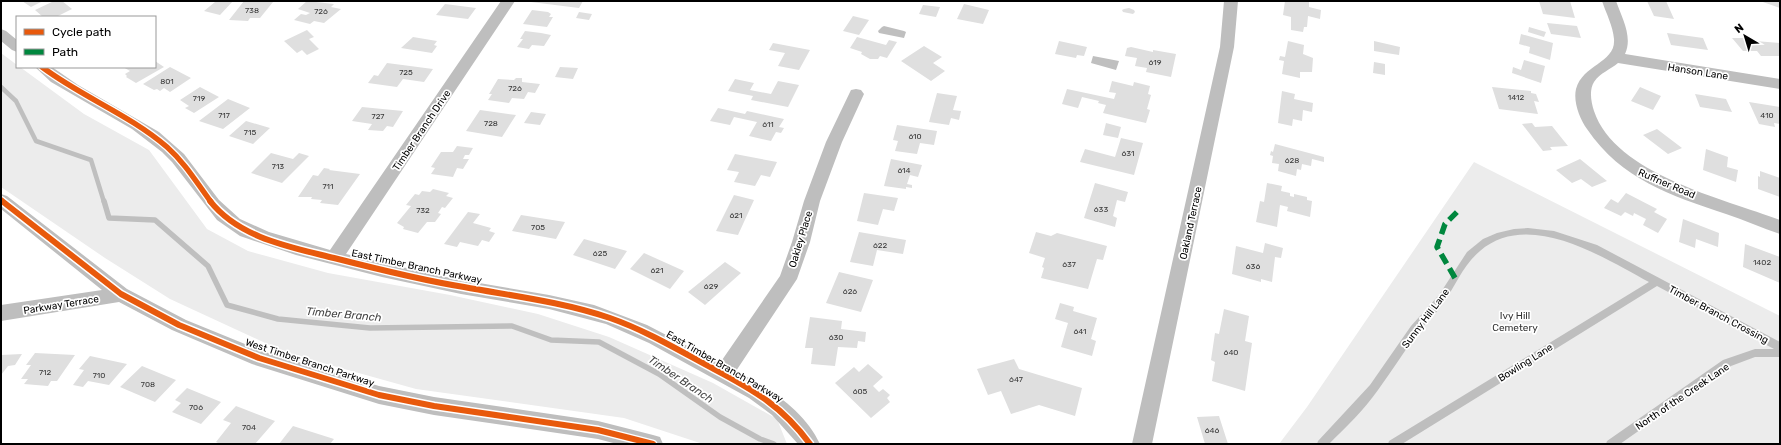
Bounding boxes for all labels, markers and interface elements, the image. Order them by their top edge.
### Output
house number: 738 [245,6,259,15]
house number: 726 [314,7,328,16]
legend [16,16,156,68]
north arrow [1725,16,1765,56]
text: N [1732,21,1746,36]
text: Cycle path [52,25,111,39]
text: Path [52,45,78,59]
house number: 619 [1149,58,1162,67]
street label: Hanson Lane [1667,61,1729,83]
house number: 725 [399,68,413,77]
house number: 801 [160,77,174,86]
house number: 726 [508,84,522,93]
street label: Timber Branch Drive [390,88,454,173]
house number: 1412 [1508,93,1524,102]
house number: 719 [193,94,205,103]
house number: 717 [218,111,230,120]
house number: 410 [1760,111,1774,120]
house number: 727 [372,112,384,121]
house number: 728 [484,119,498,128]
house number: 611 [762,120,774,129]
house number: 715 [244,128,256,137]
house number: 610 [908,132,922,141]
house number: 631 [1122,149,1134,158]
house number: 628 [1285,156,1299,165]
house number: 713 [272,162,284,171]
house number: 614 [897,166,911,175]
street label: Ruffner Road [1636,167,1697,201]
house number: 711 [323,182,333,191]
street label: Oakland Terrace [1177,185,1205,261]
house number: 633 [1094,205,1108,214]
house number: 732 [416,206,430,215]
street label: Oakley Place [787,209,815,269]
house number: 621 [730,211,742,220]
house number: 705 [531,223,545,232]
house number: 622 [873,241,887,250]
street label: East Timber Branch Parkway [350,247,484,287]
house number: 625 [593,249,607,258]
house number: 1402 [1753,258,1771,267]
house number: 637 [1062,260,1076,269]
house number: 636 [1246,262,1260,271]
house number: 621 [651,266,663,275]
house number: 629 [704,282,718,291]
street label: Timber Branch Crossing [1667,283,1771,346]
street label: Sunny Hill Lane [1399,286,1452,351]
house number: 626 [843,287,857,296]
street label: Parkway Terrace [23,293,100,317]
water label: Timber Branch [306,305,382,324]
park label: Ivy Hill Cemetery [1492,310,1538,334]
street label: East Timber Branch Parkway [664,327,786,405]
house number: 641 [1073,327,1087,336]
house number: 630 [829,333,843,342]
street label: West Timber Branch Parkway [244,336,376,390]
street label: Bowling Lane [1496,341,1556,384]
house number: 640 [1224,348,1238,357]
water label: Timber Branch [646,352,716,406]
street label: North of the Creek Lane [1633,361,1732,433]
house number: 712 [39,368,51,377]
house number: 710 [93,371,105,380]
house number: 647 [1009,375,1023,384]
house number: 708 [141,380,155,389]
house number: 605 [853,387,868,396]
house number: 706 [189,403,203,412]
house number: 704 [242,423,256,432]
house number: 646 [1205,426,1219,435]

